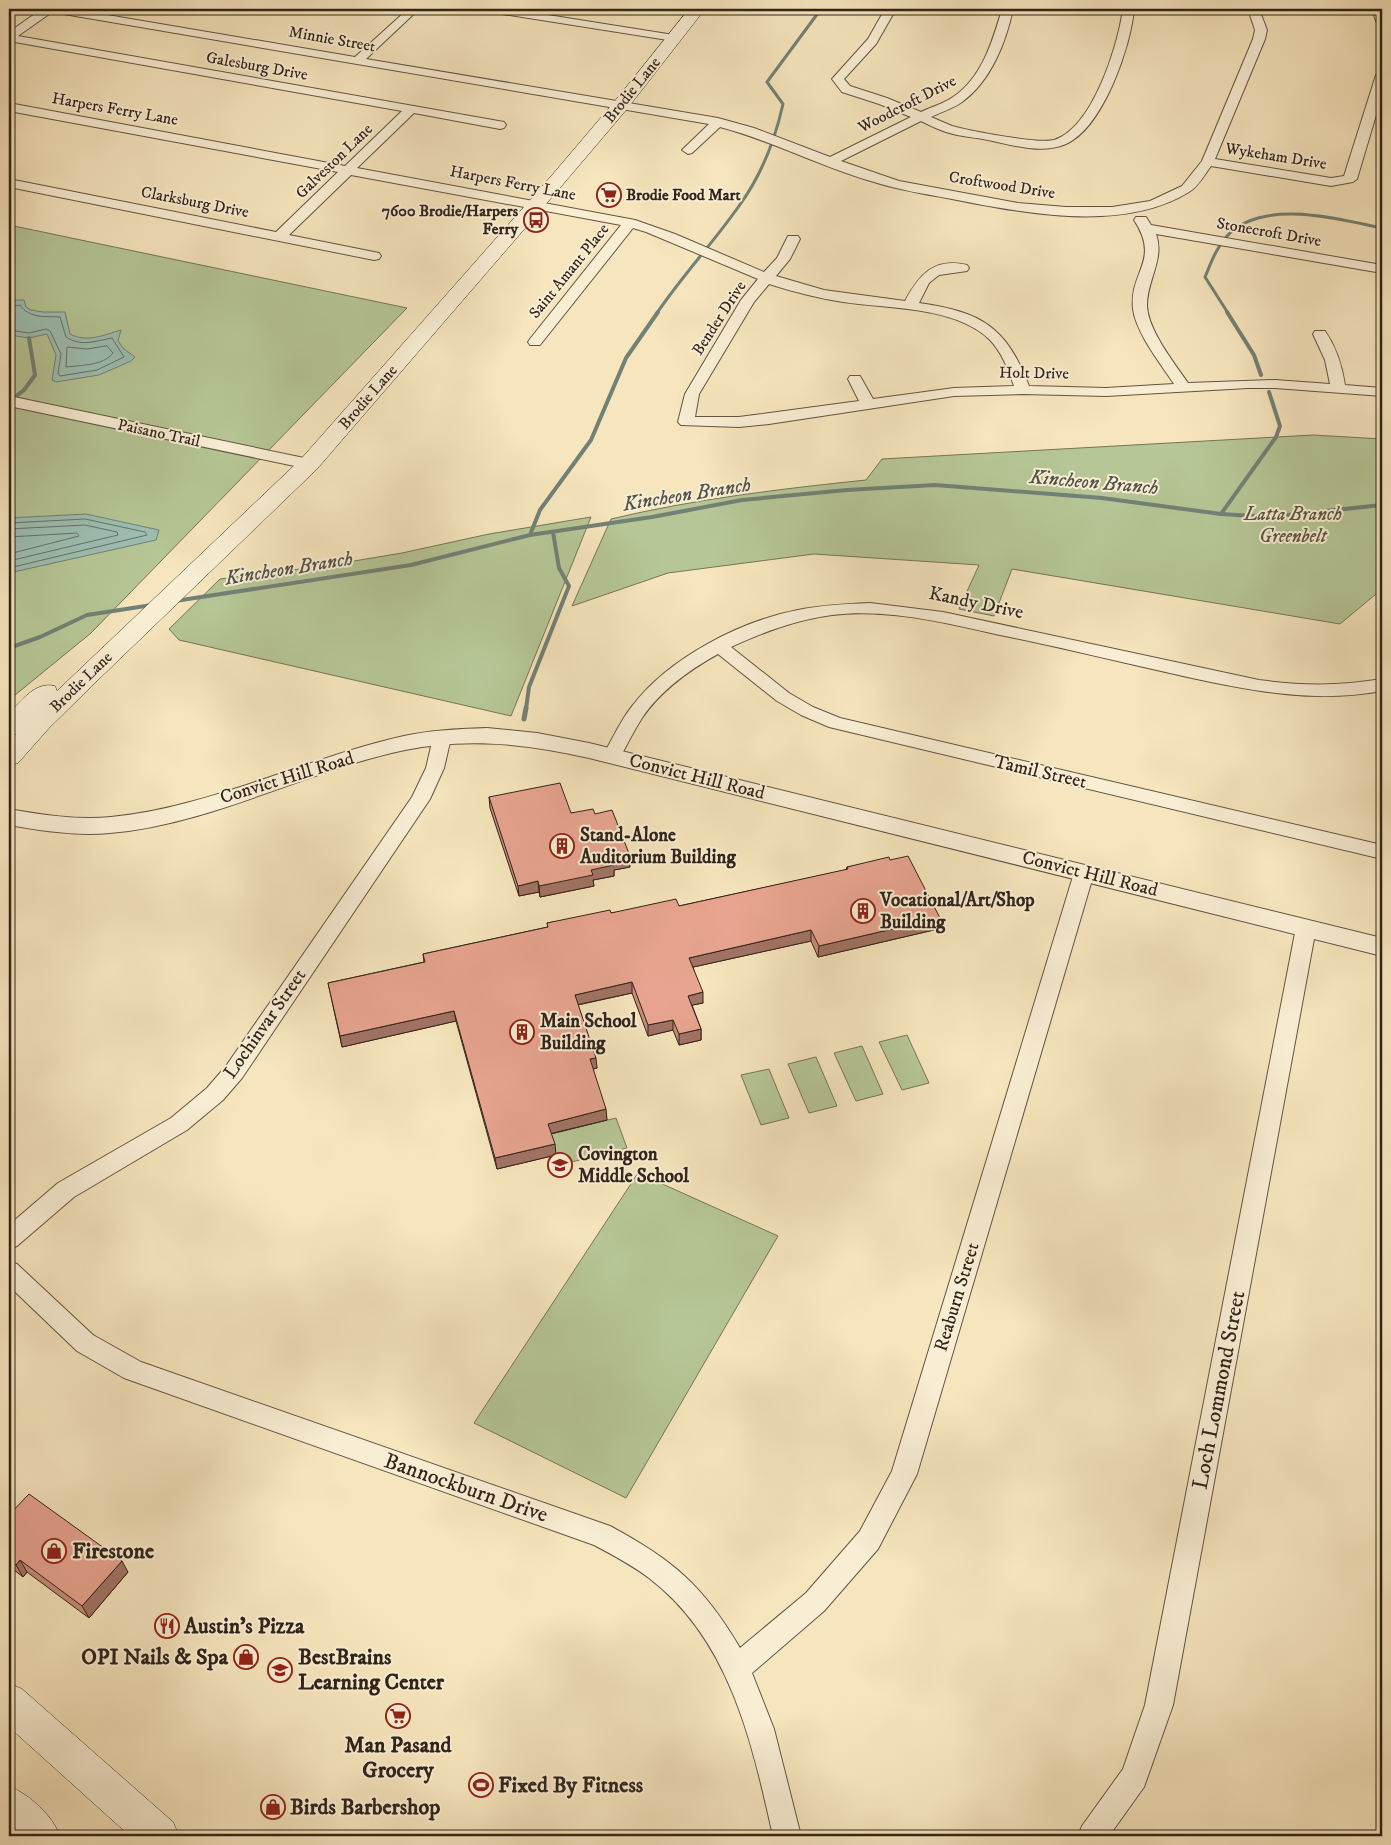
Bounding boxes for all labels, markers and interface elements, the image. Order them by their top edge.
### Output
street label: Minnie Street [287,22,377,56]
street label: Galesburg Drive [205,47,310,85]
street label: Brodie Lane [599,53,665,127]
street label: Woodcroft Drive [854,71,960,138]
street label: Harpers Ferry Lane [50,88,180,130]
street label: Galveston Lane [291,119,377,203]
street label: Wykeham Drive [1223,138,1328,174]
street label: Harpers Ferry Lane [448,161,578,205]
street label: Croftwood Drive [947,167,1057,203]
street label: Clarksburg Drive [139,182,251,222]
supermarket icon: Brodie Food Mart [596,182,622,208]
place label: Brodie Food Mart [626,185,742,205]
place label: 7600 Brodie/Harpers Ferry [382,201,519,239]
bus stop icon: 7600 Brodie/Harpers Ferry [523,207,549,233]
street label: Stonecroft Drive [1215,213,1323,251]
street label: Saint Amant Place [525,219,614,322]
street label: Bender Drive [688,277,751,359]
street label: Brodie Lane [334,360,402,433]
street label: Holt Drive [999,362,1069,384]
street label: Paisano Trail [116,414,202,452]
water label: Kincheon Branch [1028,465,1159,501]
water label: Kincheon Branch [620,473,753,518]
park label: Latta Branch Greenbelt [1243,503,1343,548]
water label: Kincheon Branch [222,547,355,592]
street label: Kandy Drive [927,582,1025,624]
street label: Brodie Lane [46,647,117,717]
street label: Convict Hill Road [217,747,357,809]
street label: Convict Hill Road [627,749,768,805]
street label: Tamil Street [991,750,1089,794]
place label: Stand-Alone Auditorium Building [579,824,736,869]
building icon: Stand-Alone Auditorium Building [549,833,575,859]
street label: Convict Hill Road [1020,846,1161,902]
place label: Vocational/Art/Shop Building [879,889,1035,934]
building icon: Vocational/Art/Shop Building [850,898,876,924]
street label: Lochinvar Street [219,965,311,1083]
place label: Main School Building [540,1010,637,1055]
building icon: Main School Building [509,1019,535,1045]
place label: Covington Middle School [578,1143,689,1188]
school or university icon: Covington Middle School [547,1152,573,1178]
street label: Reaburn Street [930,1240,984,1354]
street label: Loch Lommond Street [1187,1288,1251,1492]
street label: Bannockburn Drive [381,1447,551,1529]
shop icon: Firestone [41,1538,67,1564]
place label: Firestone [72,1538,154,1565]
restaurant icon: Austin's Pizza [154,1613,180,1639]
place label: Austin's Pizza [183,1613,305,1640]
place label: OPI Nails & Spa [81,1644,229,1671]
shop icon: OPI Nails & Spa [233,1644,259,1670]
place label: BestBrains Learning Center [298,1644,445,1696]
school or university icon: BestBrains Learning Center [267,1657,293,1683]
supermarket icon: Man Pasand Grocery [385,1703,411,1729]
place label: Man Pasand Grocery [345,1732,452,1784]
sports icon: Fixed By Fitness [468,1772,494,1798]
place label: Fixed By Fitness [498,1772,644,1799]
shop icon: Birds Barbershop [260,1794,286,1820]
place label: Birds Barbershop [290,1794,440,1821]

